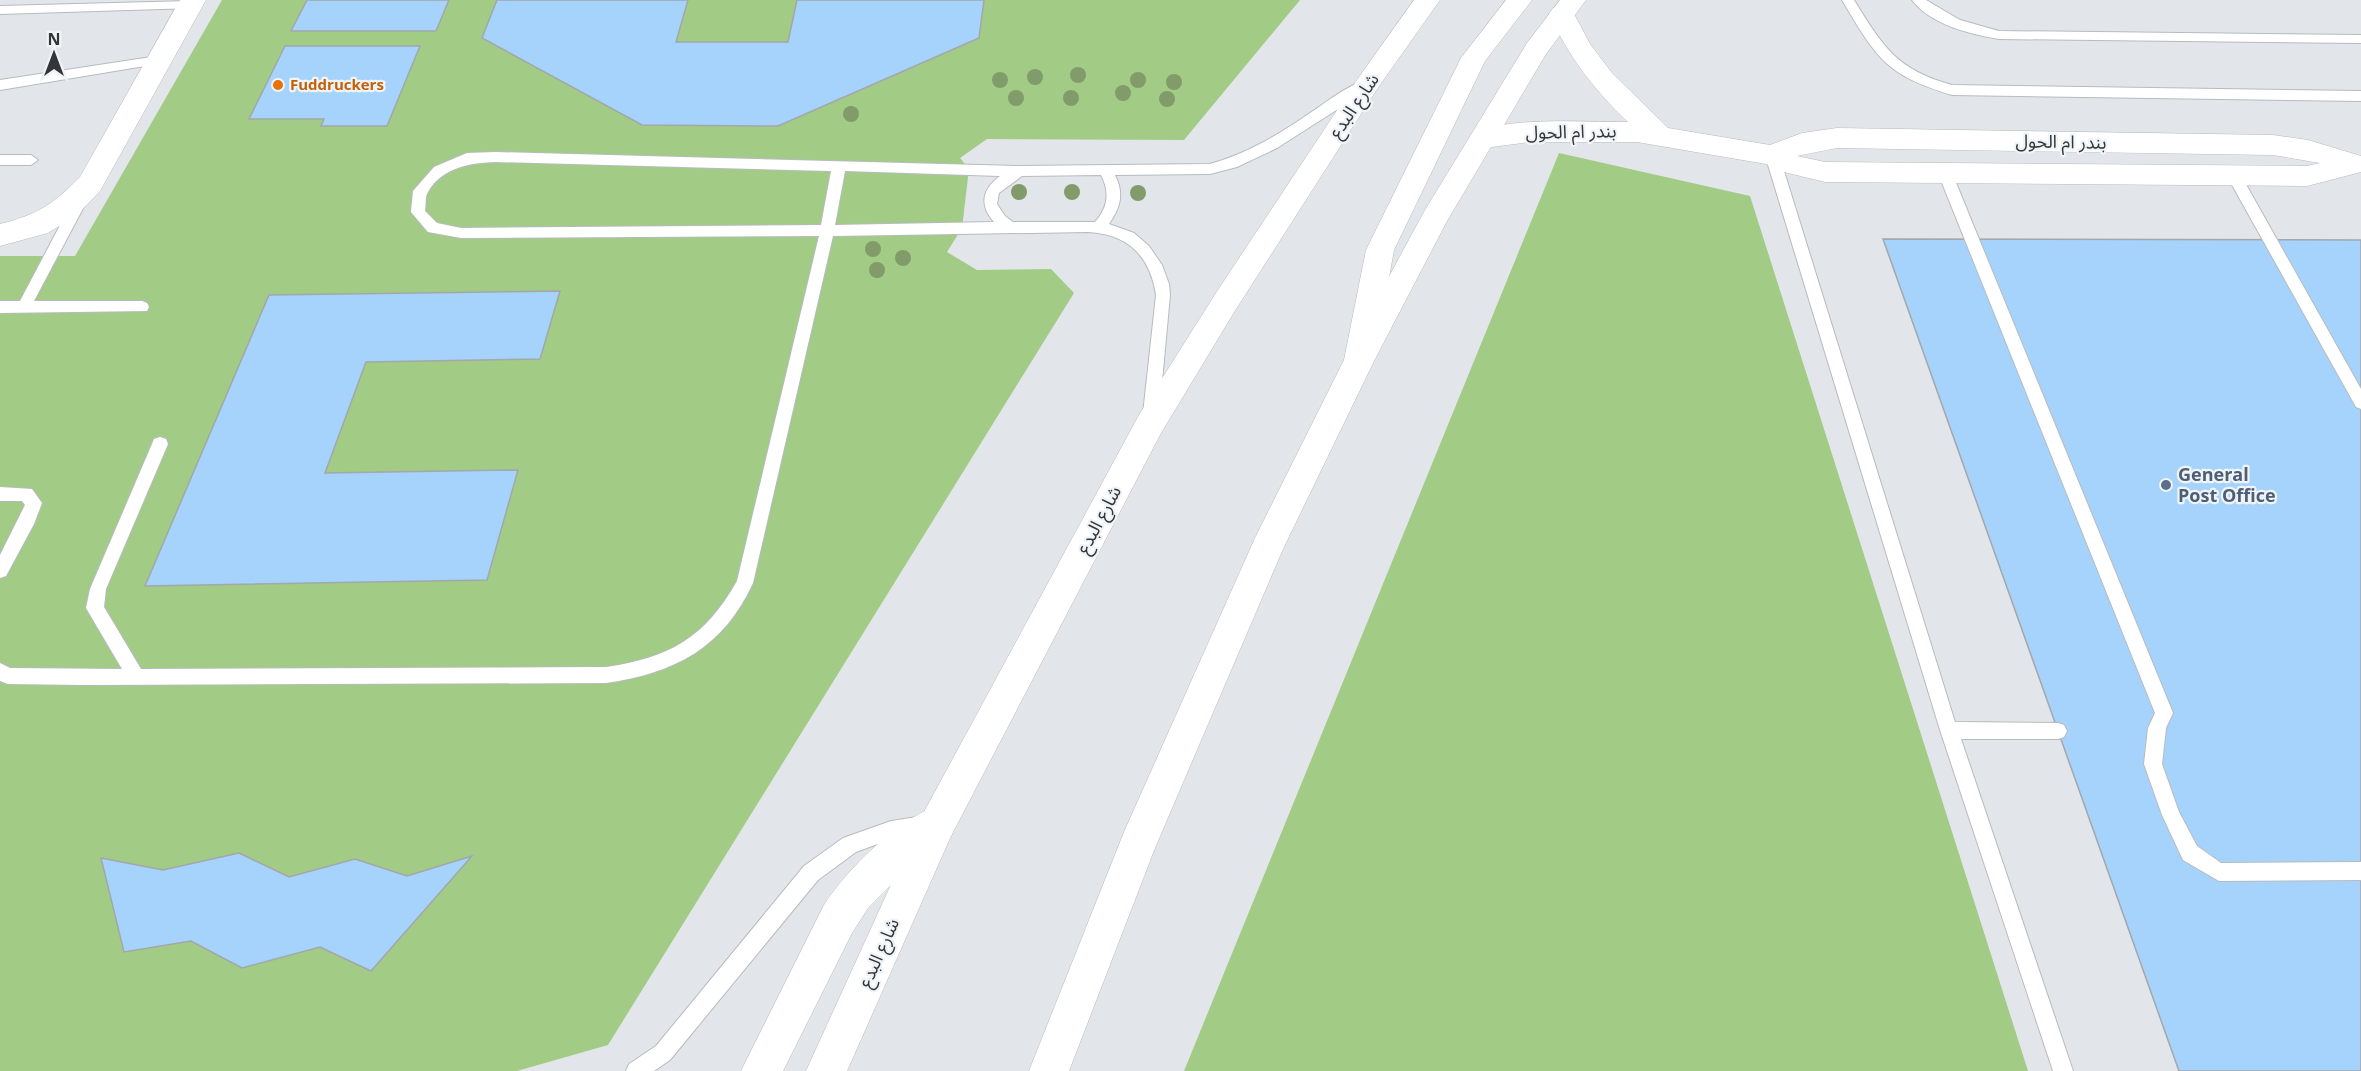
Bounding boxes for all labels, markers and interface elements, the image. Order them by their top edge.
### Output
north arrow [24,24,84,84]
text: N [47,28,61,50]
street label: شارع البدع [1323,68,1386,144]
place label: Fuddruckers [290,74,384,94]
marker: Fuddruckers [271,78,285,92]
street label: بندر ام الحول [1525,118,1617,147]
street label: بندر ام الحول [2015,128,2107,157]
place label: General Post Office [2178,462,2276,507]
marker: General Post Office [2159,478,2173,492]
street label: شارع البدع [1070,481,1129,559]
street label: شارع البدع [852,914,907,992]

